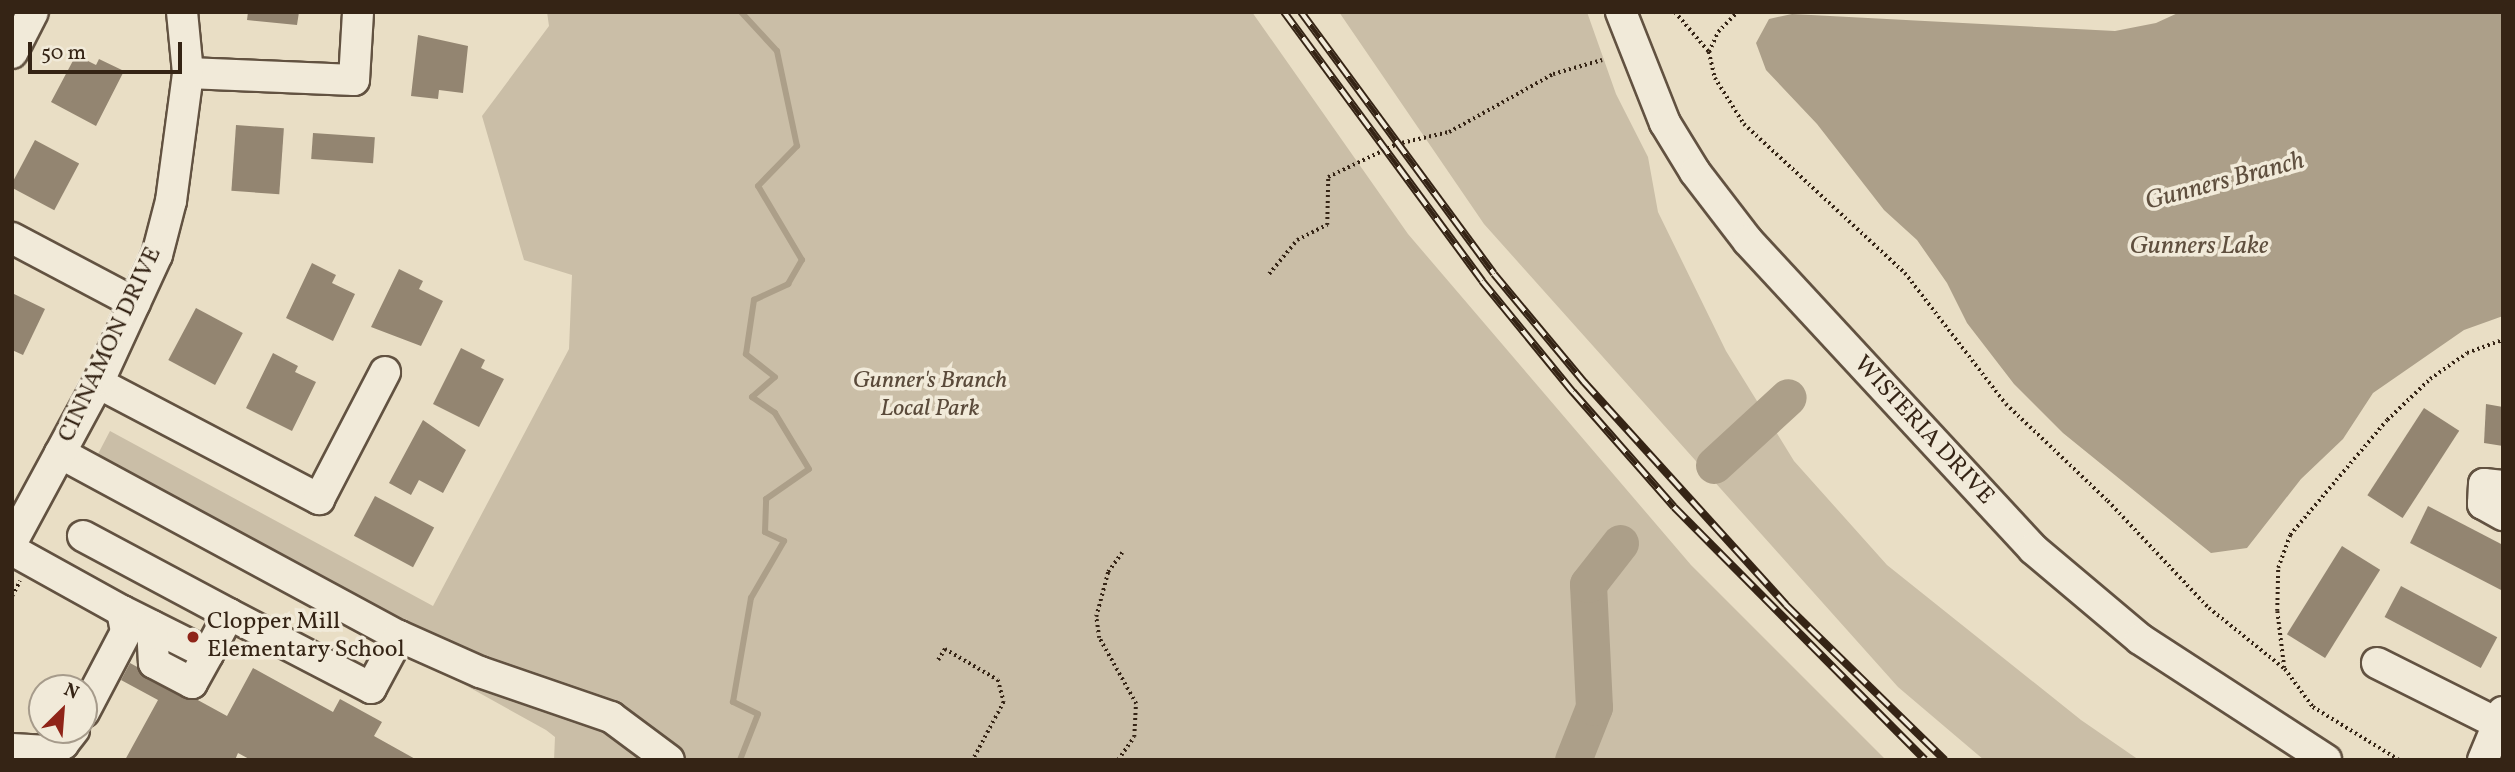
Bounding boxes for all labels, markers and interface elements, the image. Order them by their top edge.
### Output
scale bar [32,28,186,72]
text: 50 m [41,39,86,68]
water label: Gunners Branch [2142,146,2308,218]
water label: Gunners Lake [2129,231,2269,263]
street label: CINNAMON DRIVE [53,243,169,447]
street label: WISTERIA DRIVE [1847,351,1999,511]
park label: Gunner's Branch Local Park [853,368,1007,424]
place label: Clopper Mill Elementary School [207,609,405,665]
marker: Clopper Mill Elementary School [185,629,201,645]
north arrow [28,674,98,744]
text: N [59,677,83,706]

